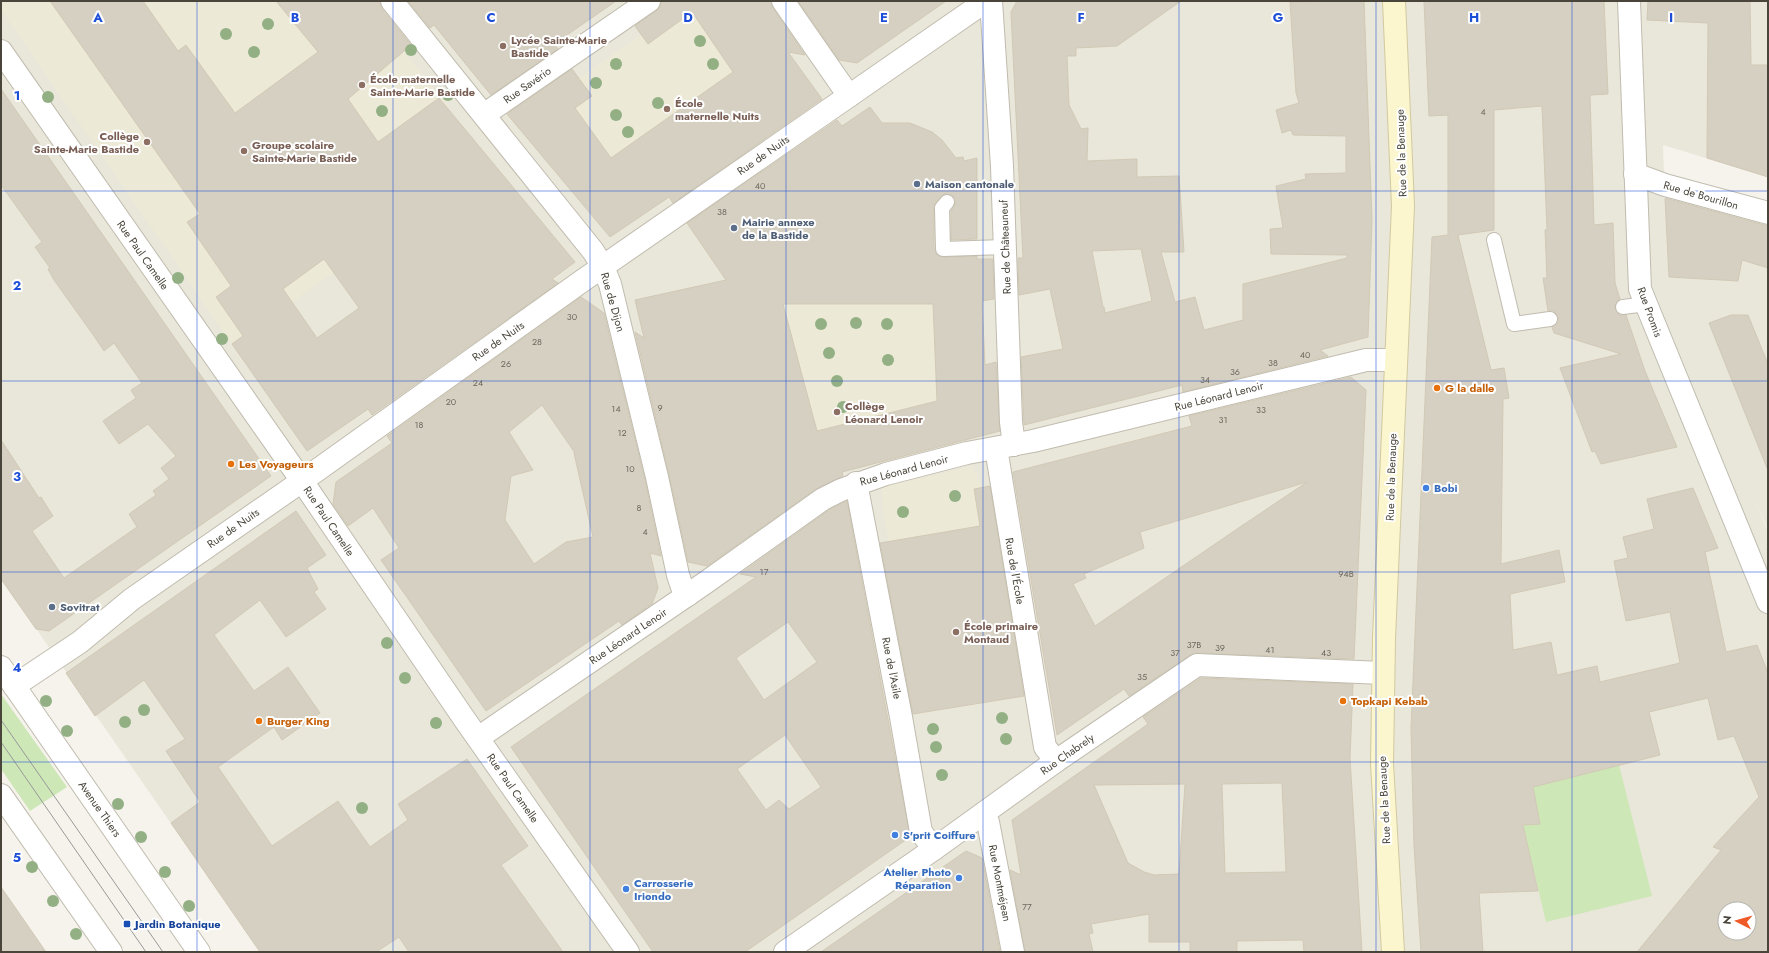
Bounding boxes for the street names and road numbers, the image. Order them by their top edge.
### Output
street label: Rue Savério [500,63,554,107]
street label: Rue de la Benauge [1391,109,1411,197]
street label: Rue de Nuits [734,131,793,179]
street label: Rue de Bourillon [1662,177,1740,213]
street label: Rue de Châteauneuf [995,199,1015,295]
street label: Rue Paul Camelle [113,217,173,293]
street label: Rue de Dijon [597,270,629,334]
street label: Rue Promis [1634,285,1667,340]
street label: Rue de Nuits [469,317,528,365]
street label: Rue Léonard Lenoir [1173,377,1265,415]
street label: Rue de la Benauge [1381,433,1401,521]
street label: Rue Léonard Lenoir [858,450,950,489]
street label: Rue Paul Camelle [300,483,359,559]
street label: Rue de Nuits [204,504,263,552]
street label: Rue de l'École [1001,536,1029,606]
street label: Rue Léonard Lenoir [586,604,670,668]
street label: Rue de l'Asile [878,636,906,701]
street label: Rue Chabrely [1037,729,1097,778]
street label: Rue Paul Camelle [483,750,543,826]
street label: Rue de la Benauge [1374,755,1394,844]
street label: Avenue Thiers [75,778,126,841]
street label: Rue Montméjean [985,843,1015,923]

